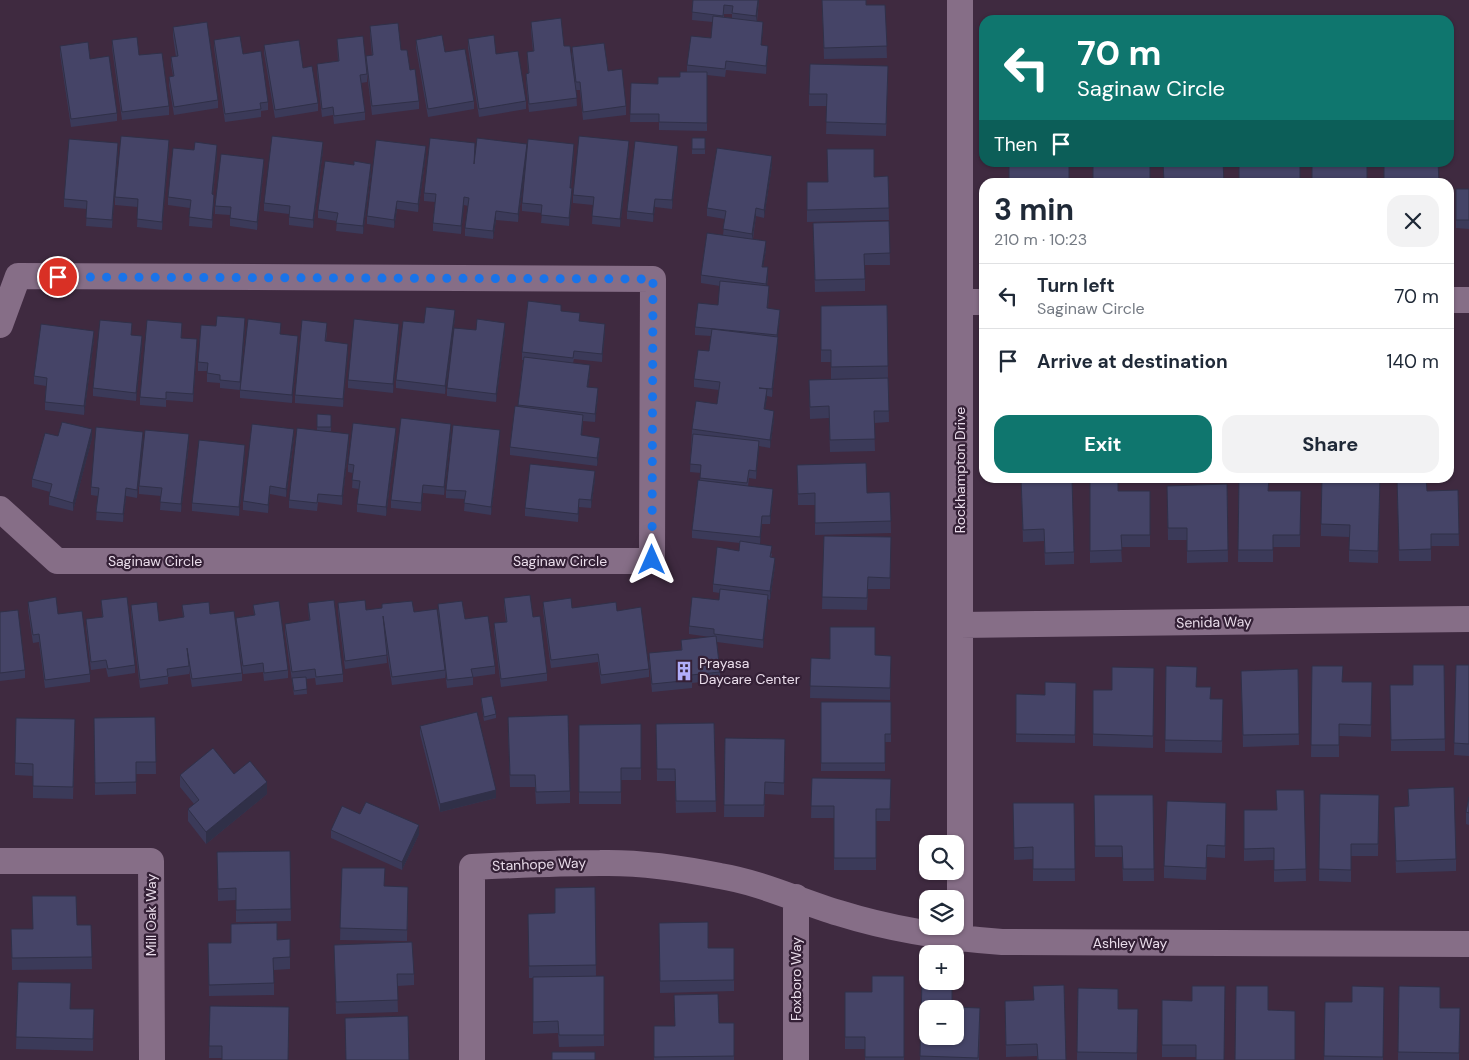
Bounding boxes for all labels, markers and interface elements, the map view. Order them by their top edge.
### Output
text: 70 m [1077,30,1161,76]
icon: left [994,35,1059,100]
text: Saginaw Circle [1077,74,1225,103]
icon: arrive [1047,130,1075,158]
text: Then [994,132,1037,157]
text: 3 min [994,190,1074,229]
button: close [1387,195,1439,247]
text: 210 m · 10:23 [994,229,1087,250]
pin [37,256,79,298]
icon: arrive [44,263,72,291]
text: Turn left [1037,273,1115,298]
icon: left [994,282,1022,310]
text: 70 m [1394,284,1439,309]
text: Saginaw Circle [1037,298,1145,319]
icon: arrive [994,347,1022,375]
text: Arrive at destination [1037,349,1228,374]
text: 140 m [1387,349,1439,374]
street label: Rockhampton Drive [951,407,969,533]
button: Exit [994,415,1212,473]
button: Share [1222,415,1439,473]
position arrow [625,533,677,585]
street label: Saginaw Circle [108,552,202,570]
street label: Saginaw Circle [513,552,607,570]
street label: Senida Way [1176,612,1252,632]
place label: Prayasa Daycare Center [699,654,800,688]
building icon: Prayasa Daycare Center [673,660,695,682]
map controls [919,835,964,1045]
button: search [919,835,964,880]
street label: Stanhope Way [492,853,587,875]
street label: Mill Oak Way [142,874,160,956]
button: layers [919,890,964,935]
street label: Ashley Way [1093,934,1168,952]
street label: Foxboro Way [787,937,805,1021]
button: + [919,945,964,990]
button: − [919,1000,964,1045]

